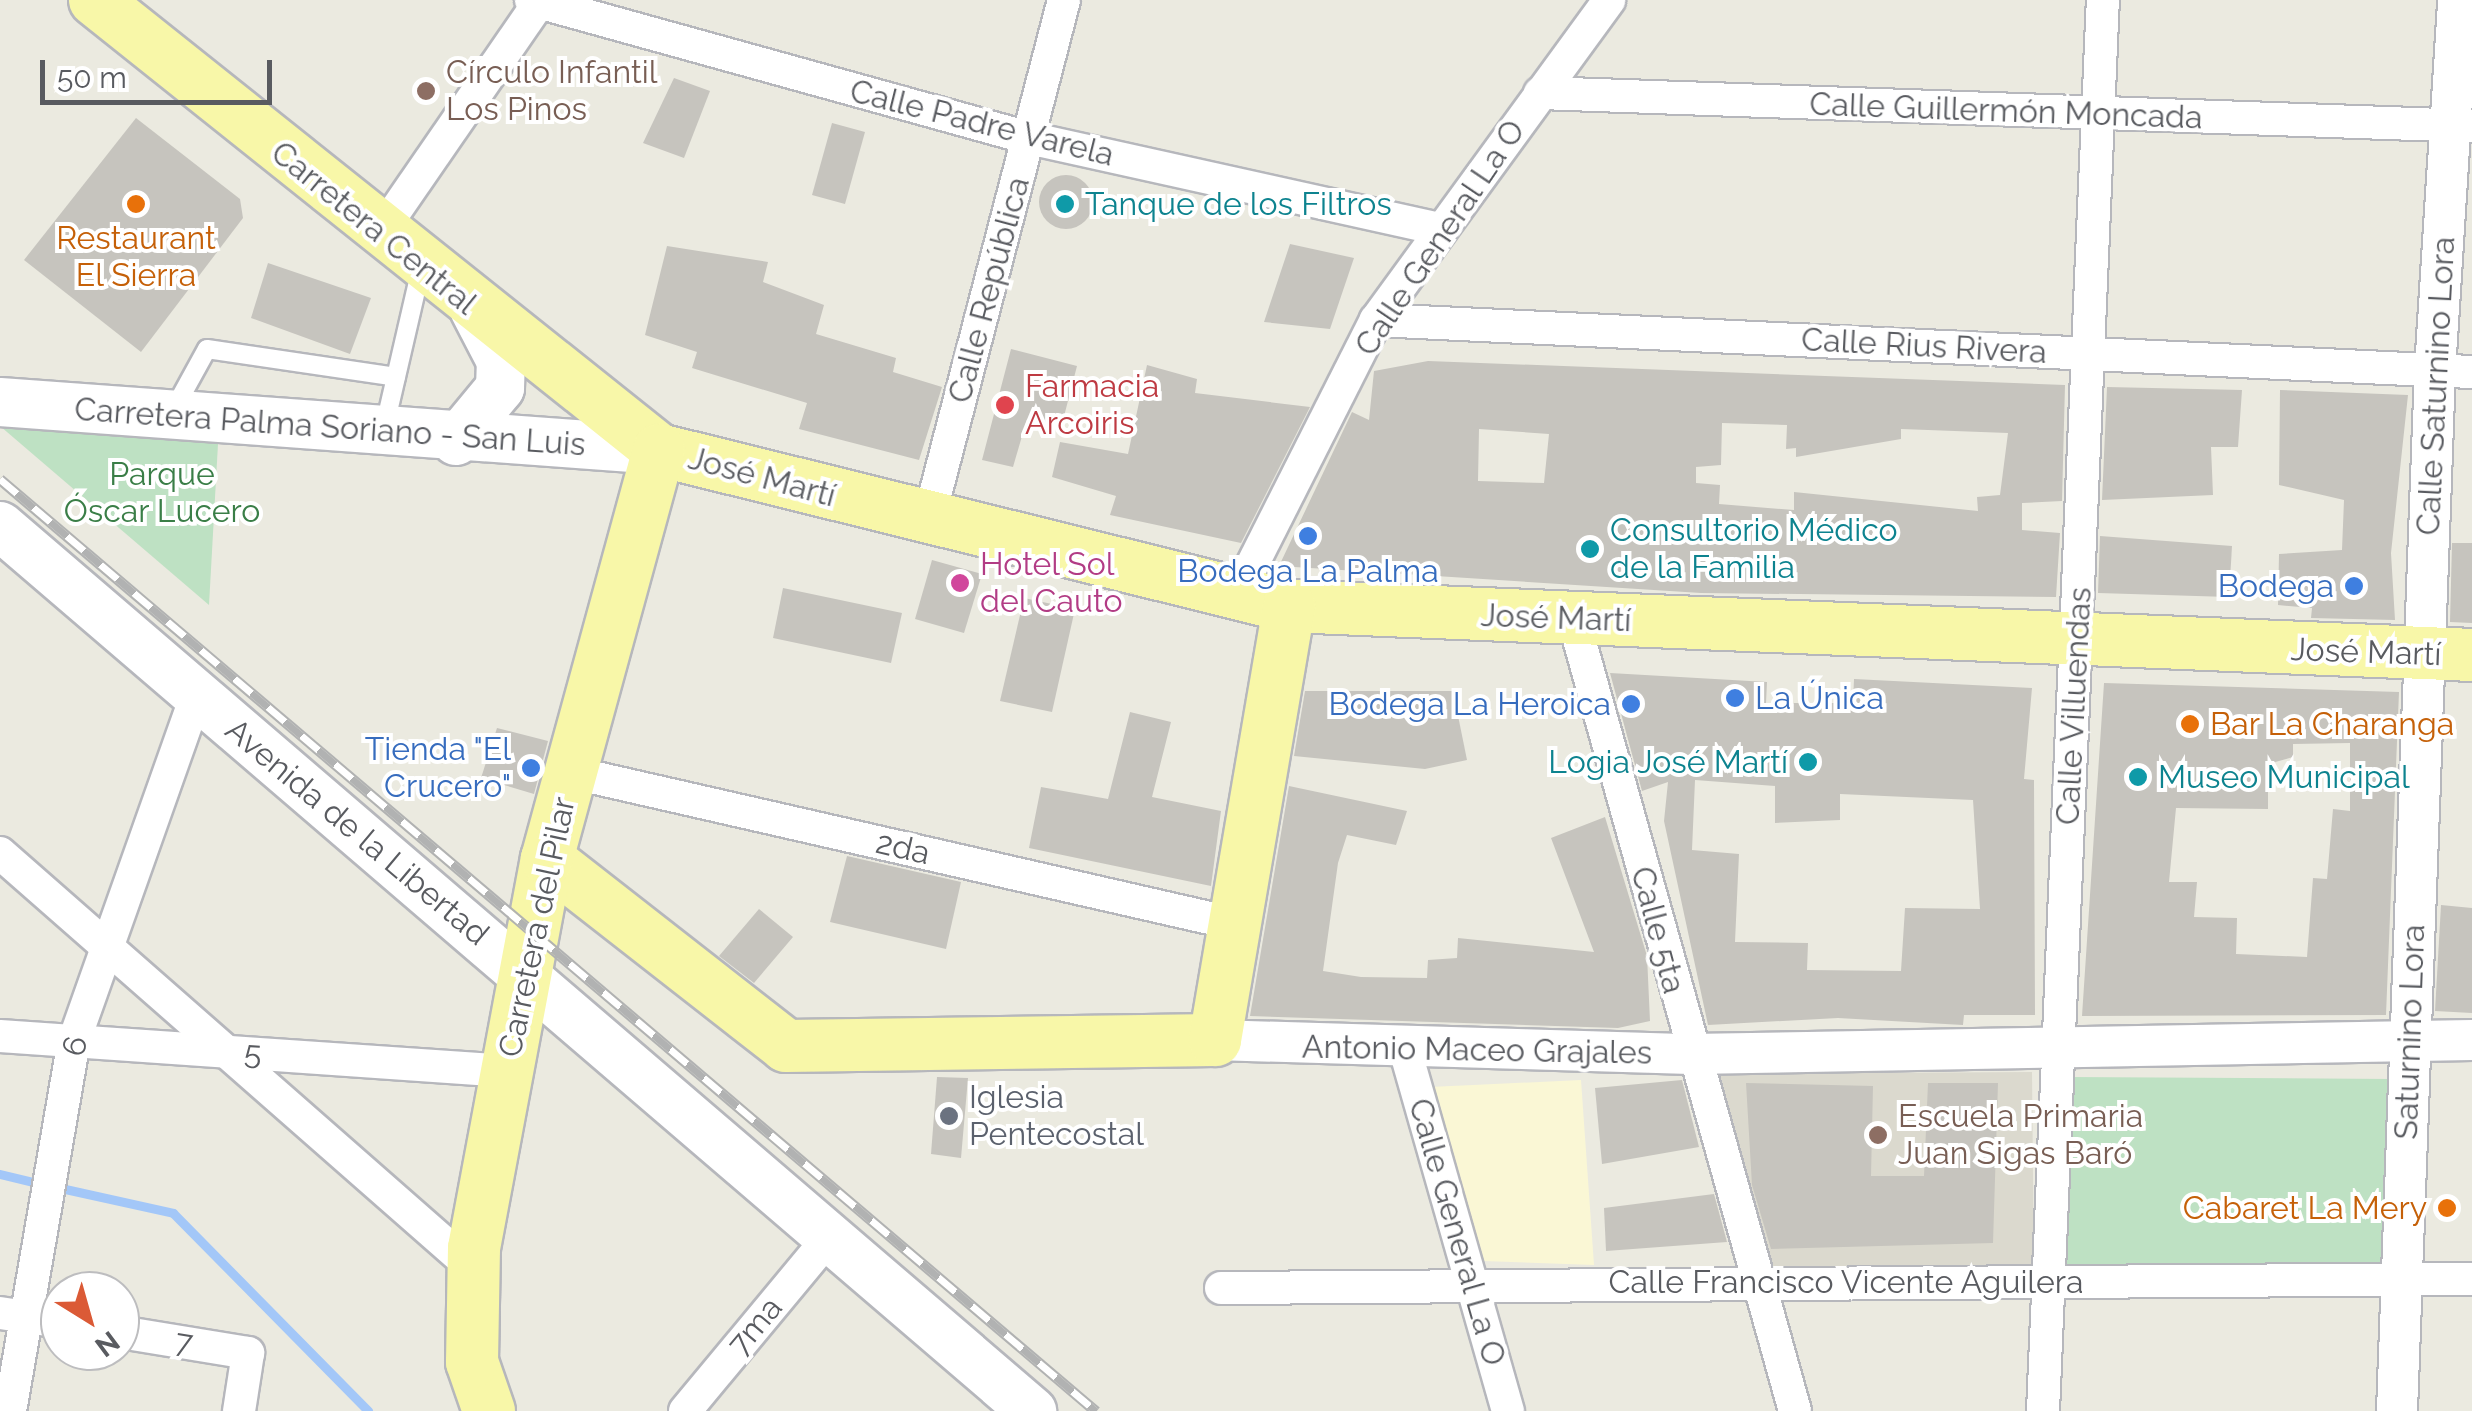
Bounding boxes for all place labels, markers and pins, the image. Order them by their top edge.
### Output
place label: Círculo Infantil Los Pinos [446,54,657,129]
marker: Círculo Infantil Los Pinos [415,80,437,102]
place label: Tanque de los Filtros [1085,185,1392,223]
marker: Restaurant El Sierra [125,193,147,215]
marker: Tanque de los Filtros [1054,193,1076,215]
place label: Restaurant El Sierra [56,220,216,295]
place label: Farmacia Arcoiris [1025,368,1159,443]
marker: Farmacia Arcoiris [994,394,1016,416]
place label: Consultorio Médico de la Familia [1610,512,1898,587]
marker: Bodega La Palma [1297,525,1319,547]
marker: Consultorio Médico de la Familia [1579,538,1601,560]
place label: Hotel Sol del Cauto [980,546,1123,621]
place label: Bodega La Palma [1177,552,1439,590]
place label: Bodega [2218,567,2334,605]
marker: Hotel Sol del Cauto [949,572,971,594]
marker: Bodega [2343,575,2365,597]
place label: La Única [1755,679,1884,717]
place label: Bodega La Heroica [1328,685,1611,723]
marker: La Única [1724,687,1746,709]
marker: Bodega La Heroica [1620,693,1642,715]
place label: Bar La Charanga [2210,705,2455,743]
marker: Bar La Charanga [2179,713,2201,735]
place label: Tienda "El Crucero" [364,731,511,806]
place label: Logia José Martí [1547,743,1788,781]
marker: Logia José Martí [1797,751,1819,773]
marker: Tienda "El Crucero" [520,757,542,779]
place label: Museo Municipal [2158,758,2410,796]
marker: Museo Municipal [2127,766,2149,788]
place label: Iglesia Pentecostal [969,1079,1144,1154]
place label: Escuela Primaria Juan Sigas Baró [1898,1098,2143,1173]
marker: Iglesia Pentecostal [938,1105,960,1127]
marker: Escuela Primaria Juan Sigas Baró [1867,1124,1889,1146]
place label: Cabaret La Mery [2183,1189,2427,1227]
marker: Cabaret La Mery [2436,1197,2458,1219]

